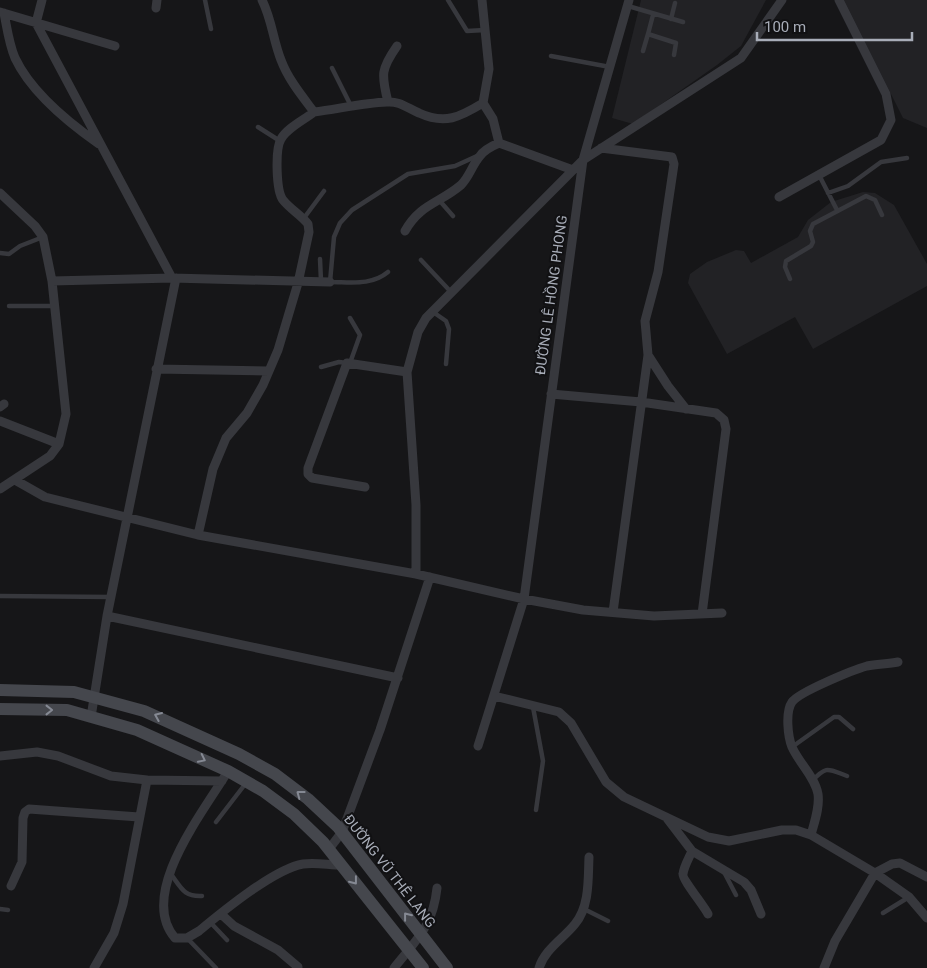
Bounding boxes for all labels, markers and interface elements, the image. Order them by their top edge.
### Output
scale bar [757,10,912,42]
text: 100 m [764,18,806,36]
street label: ĐƯỜNG LÊ HỒNG PHONG [530,214,570,376]
one-way arrow [45,705,53,715]
one-way arrow [154,712,163,723]
one-way arrow [197,753,206,763]
one-way arrow [297,791,306,799]
street label: ĐƯỜNG VŨ THÊ LANG [341,811,440,931]
one-way arrow [348,875,357,885]
one-way arrow [404,913,412,922]

